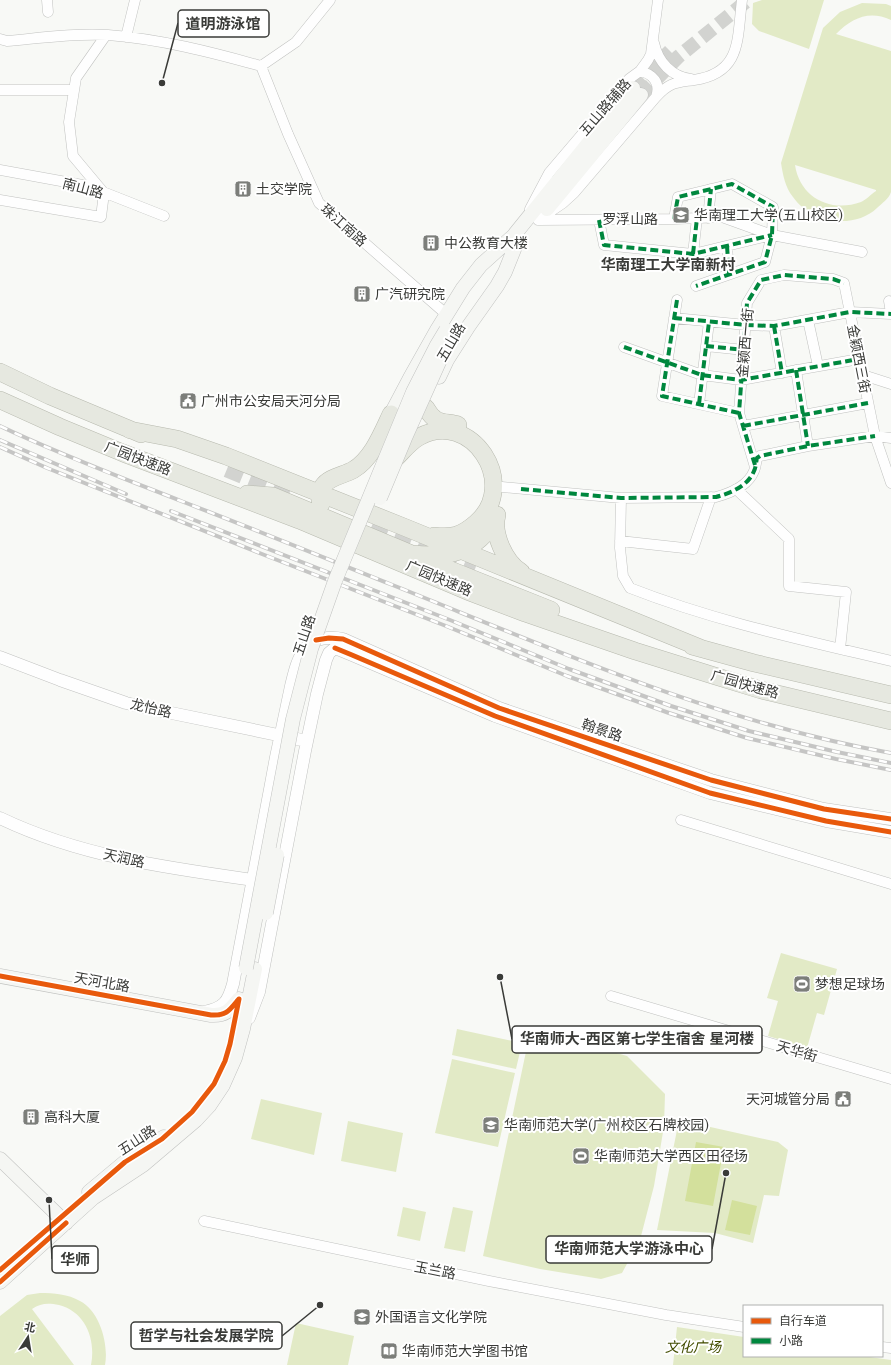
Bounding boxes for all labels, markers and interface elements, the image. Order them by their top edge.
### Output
callout: 道明游泳馆 [178,10,269,37]
text: 道明游泳馆 [185,14,261,33]
street label: 五山路辅路 [575,75,635,139]
street label: 南山路 [60,174,106,202]
building icon: 土交学院 [233,179,253,199]
place label: 土交学院 [256,180,312,198]
street label: 珠江南路 [317,200,371,250]
school or university icon: 华南理工大学(五山校区) [671,205,691,225]
place label: 华南理工大学(五山校区) [694,206,843,224]
street label: 罗浮山路 [602,210,658,228]
building icon: 中公教育大楼 [421,233,441,253]
place label: 中公教育大楼 [444,234,528,252]
district label: 华南理工大学南新村 [600,255,736,274]
building icon: 广汽研究院 [352,284,372,304]
place label: 广汽研究院 [375,285,445,303]
street label: 金颖西一街 [733,307,757,379]
street label: 五山路 [433,319,469,365]
street label: 金颖西三街 [843,323,875,395]
public building icon: 广州市公安局天河分局 [178,391,198,411]
place label: 广州市公安局天河分局 [201,392,341,410]
street label: 广园快速路 [102,437,174,479]
street label: 广园快速路 [403,556,475,600]
street label: 五山路 [289,612,319,658]
street label: 广园快速路 [709,666,781,702]
street label: 龙怡路 [129,695,173,721]
street label: 翰景路 [579,715,625,745]
street label: 天润路 [102,845,146,871]
street label: 天河北路 [73,968,131,996]
sports icon: 梦想足球场 [792,974,812,994]
place label: 梦想足球场 [815,975,885,993]
callout: 华南师大-西区第七学生宿舍 星河楼 [512,1026,762,1053]
text: 华南师大-西区第七学生宿舍 星河楼 [520,1029,754,1048]
street label: 天华街 [774,1037,820,1065]
public building icon: 天河城管分局 [833,1089,853,1109]
place label: 天河城管分局 [746,1090,830,1108]
building icon: 高科大厦 [21,1107,41,1127]
place label: 高科大厦 [44,1108,100,1126]
school or university icon: 华南师范大学(广州校区石牌校园) [481,1115,501,1135]
place label: 华南师范大学(广州校区石牌校园) [504,1116,709,1134]
street label: 五山路 [114,1121,160,1159]
sports icon: 华南师范大学西区田径场 [571,1146,591,1166]
place label: 华南师范大学西区田径场 [594,1147,748,1165]
callout: 华南师范大学游泳中心 [546,1236,712,1263]
text: 华南师范大学游泳中心 [554,1239,704,1258]
callout: 华师 [52,1246,98,1273]
text: 华师 [60,1250,90,1269]
street label: 玉兰路 [413,1257,457,1283]
legend [743,1305,883,1357]
school or university icon: 外国语言文化学院 [352,1307,372,1327]
place label: 外国语言文化学院 [375,1308,487,1326]
text: 自行车道 [779,1313,827,1328]
north arrow [8,1317,48,1357]
text: 北 [23,1319,37,1335]
callout: 哲学与社会发展学院 [131,1322,282,1349]
text: 哲学与社会发展学院 [138,1326,274,1345]
text: 小路 [779,1333,803,1348]
park label: 文化广场 [665,1338,722,1356]
library icon: 华南师范大学图书馆 [379,1341,399,1361]
place label: 华南师范大学图书馆 [402,1342,528,1360]

